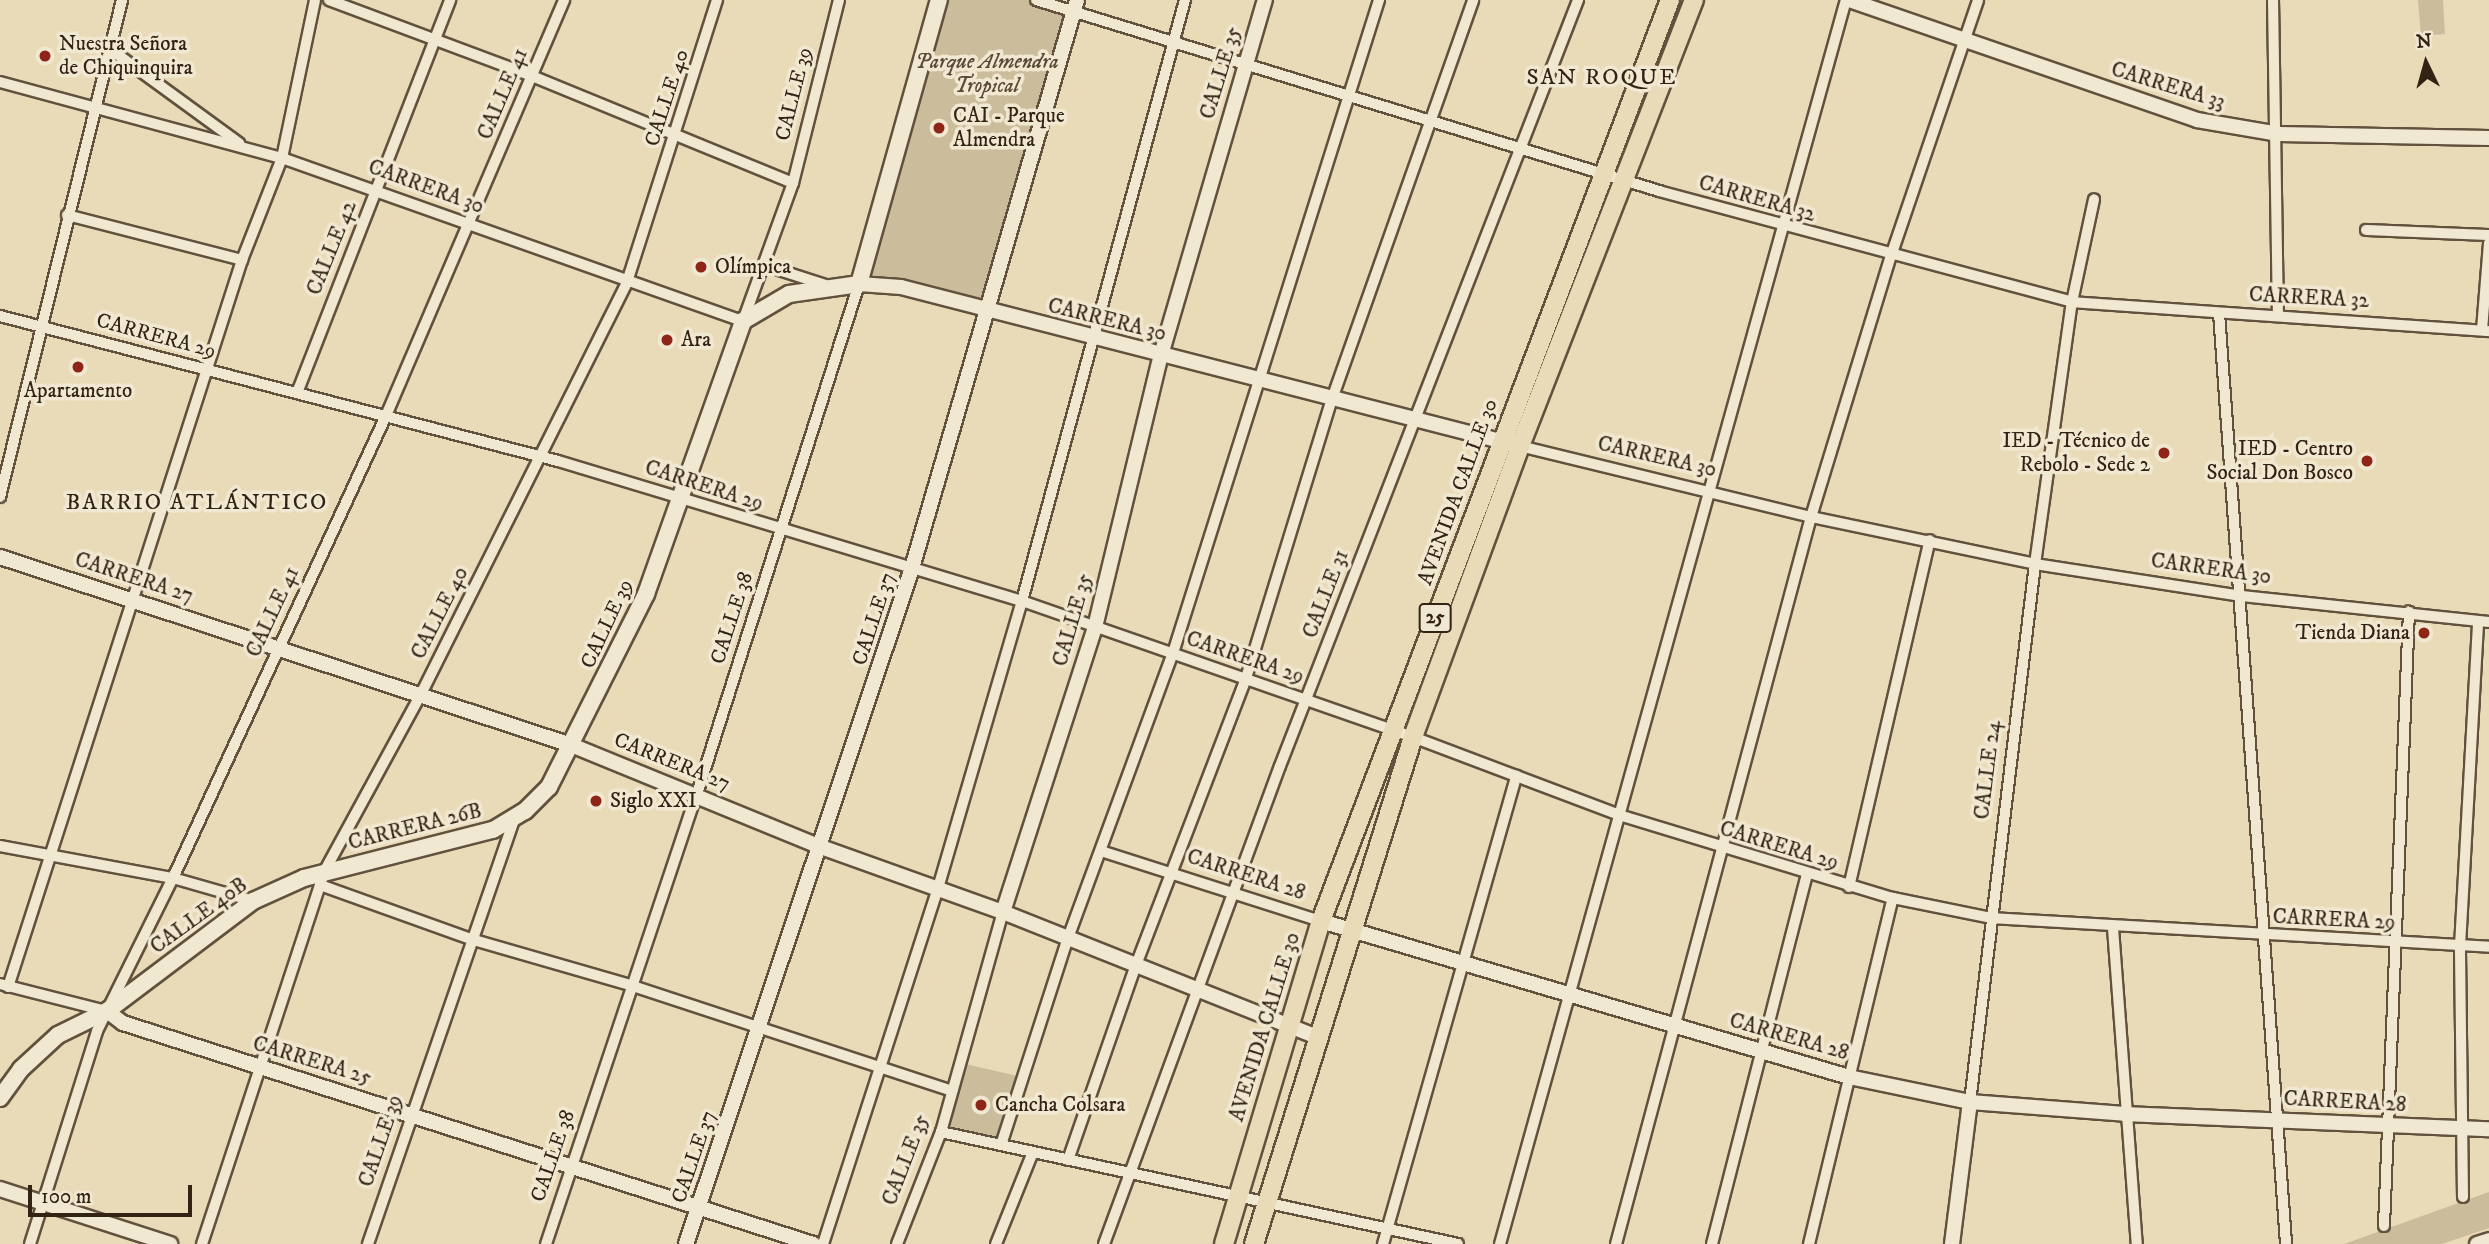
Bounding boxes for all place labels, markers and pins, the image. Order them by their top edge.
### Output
place label: Nuestra Señora de Chiquinquira [59,31,193,81]
marker: Nuestra Señora de Chiquinquira [37,48,53,64]
place label: CAI - Parque Almendra [953,103,1065,153]
marker: CAI - Parque Almendra [931,120,947,136]
place label: Olímpica [715,254,791,280]
marker: Olímpica [693,259,709,275]
place label: Ara [681,327,711,353]
marker: Ara [659,332,675,348]
marker: Apartamento [70,359,86,375]
place label: Apartamento [24,378,132,404]
place label: IED - Técnico de Rebolo - Sede 2 [2002,428,2150,478]
place label: IED - Centro Social Don Bosco [2206,436,2353,486]
marker: IED - Técnico de Rebolo - Sede 2 [2156,445,2172,461]
marker: IED - Centro Social Don Bosco [2359,453,2375,469]
place label: Tienda Diana [2295,620,2410,646]
marker: Tienda Diana [2416,625,2432,641]
place label: Siglo XXI [610,788,697,814]
marker: Siglo XXI [588,793,604,809]
place label: Cancha Colsara [995,1092,1125,1118]
marker: Cancha Colsara [973,1097,989,1113]

